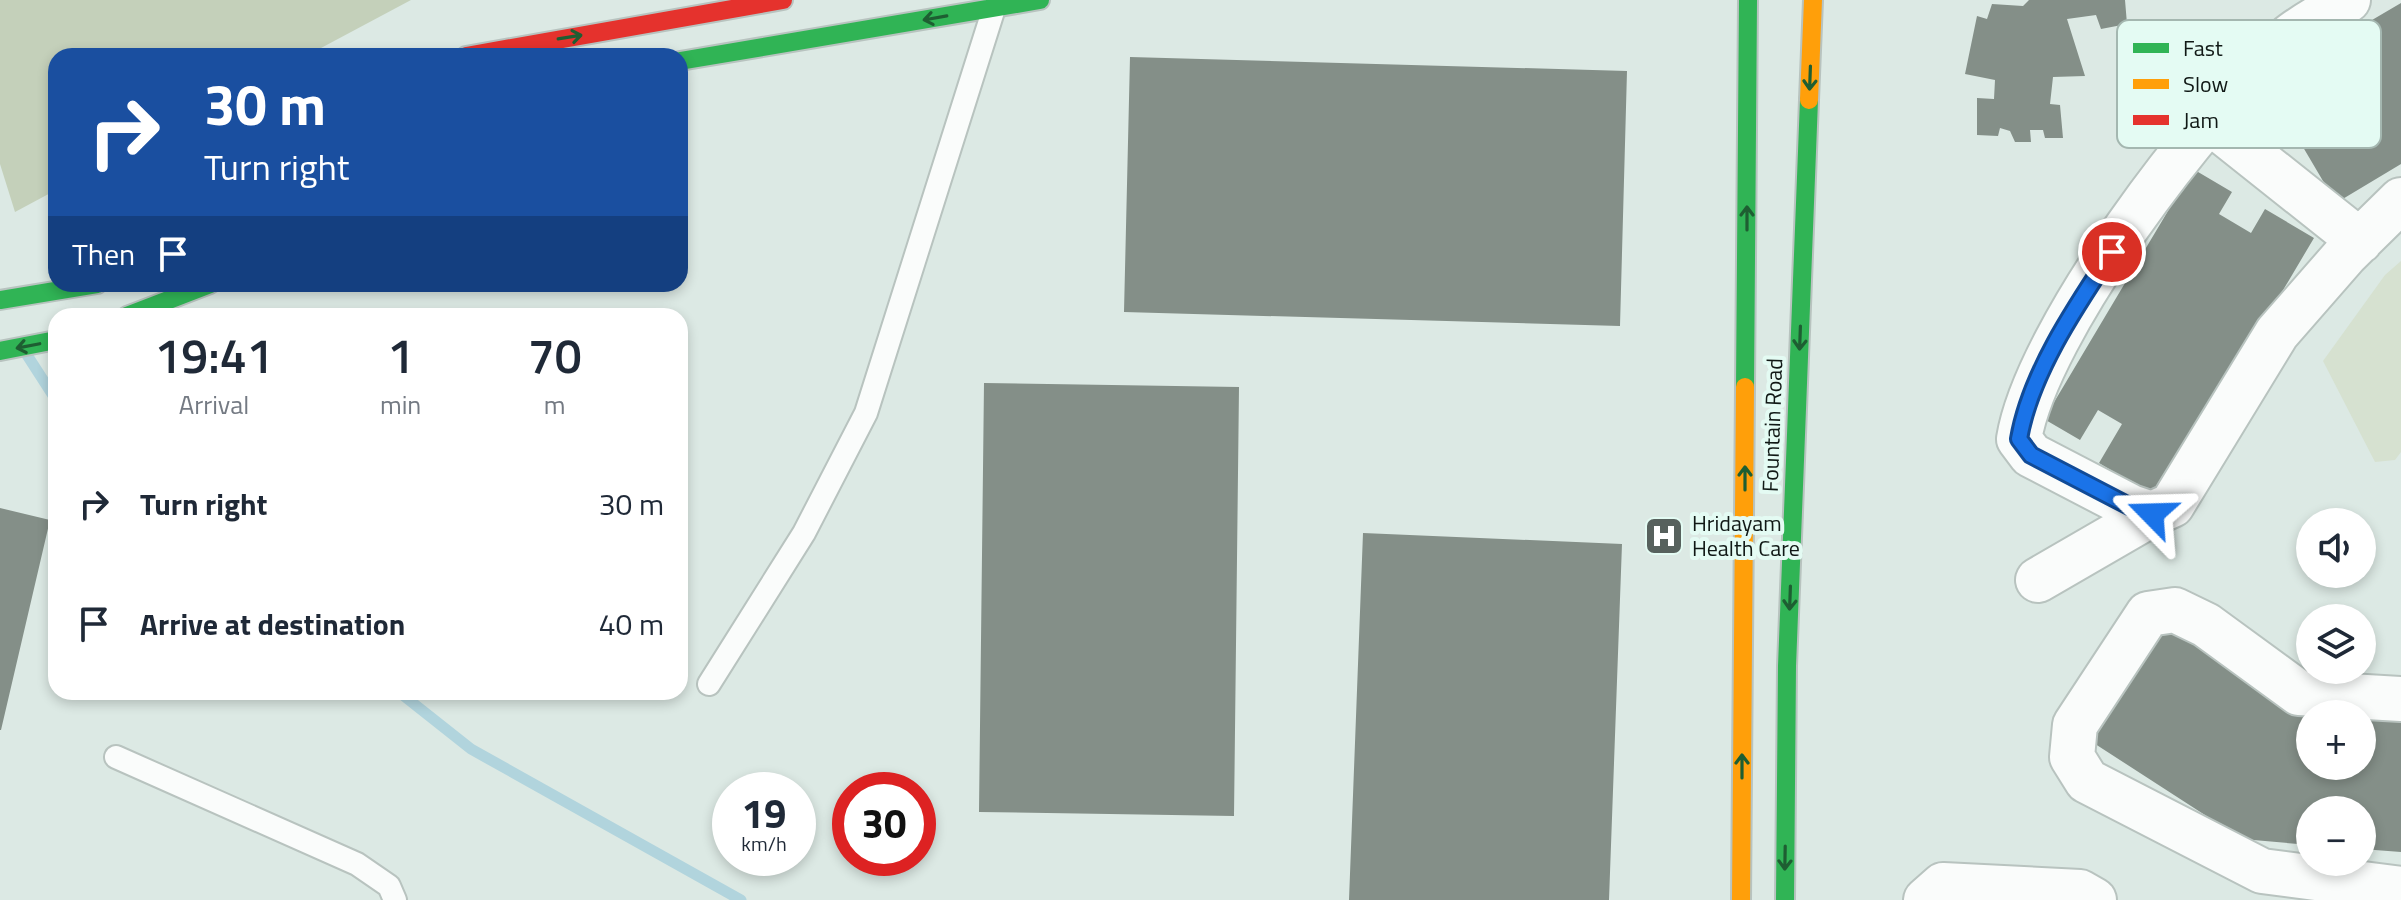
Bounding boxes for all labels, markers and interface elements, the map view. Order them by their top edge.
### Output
one-way arrow [923,11,948,26]
legend [2117,20,2381,148]
one-way arrow [557,28,583,43]
text: Fast [2183,31,2223,65]
text: 30 m [204,62,326,147]
one-way arrow [1802,64,1817,91]
text: Slow [2183,67,2229,101]
icon: right [72,80,176,184]
text: Jam [2183,103,2219,137]
text: Turn right [204,139,349,194]
one-way arrow [1739,205,1754,232]
pin [2078,218,2146,286]
icon: arrive [2090,230,2134,274]
text: Then [72,231,135,277]
icon: arrive [151,232,195,276]
text: 19:41 [154,319,273,392]
text: 1 [387,319,414,392]
text: 70 [528,319,582,392]
one-way arrow [1792,324,1807,351]
one-way arrow [16,339,41,354]
street label: Fountain Road [1753,357,1791,493]
text: Arrival [179,385,249,424]
text: min [380,385,421,424]
text: m [544,385,566,424]
one-way arrow [1737,465,1752,492]
position arrow [2110,472,2194,556]
text: Turn right [140,481,268,527]
text: 30 m [599,481,664,527]
icon: right [72,482,116,526]
place label: Hridayam Health Care [1692,506,1800,565]
map controls [2296,508,2376,876]
button: sound [2296,508,2376,588]
hospital icon: Hridayam Health Care [1643,515,1685,557]
one-way arrow [1782,584,1797,611]
text: Arrive at destination [140,601,405,647]
text: 40 m [599,601,664,647]
icon: arrive [72,602,116,646]
button: layers [2296,604,2376,684]
button: + [2296,700,2376,780]
one-way arrow [1734,753,1750,780]
speed limit sign: 30 [832,772,936,876]
text: 19 [742,783,786,844]
button: − [2296,796,2376,876]
text: km/h [741,828,787,859]
one-way arrow [1777,844,1793,871]

